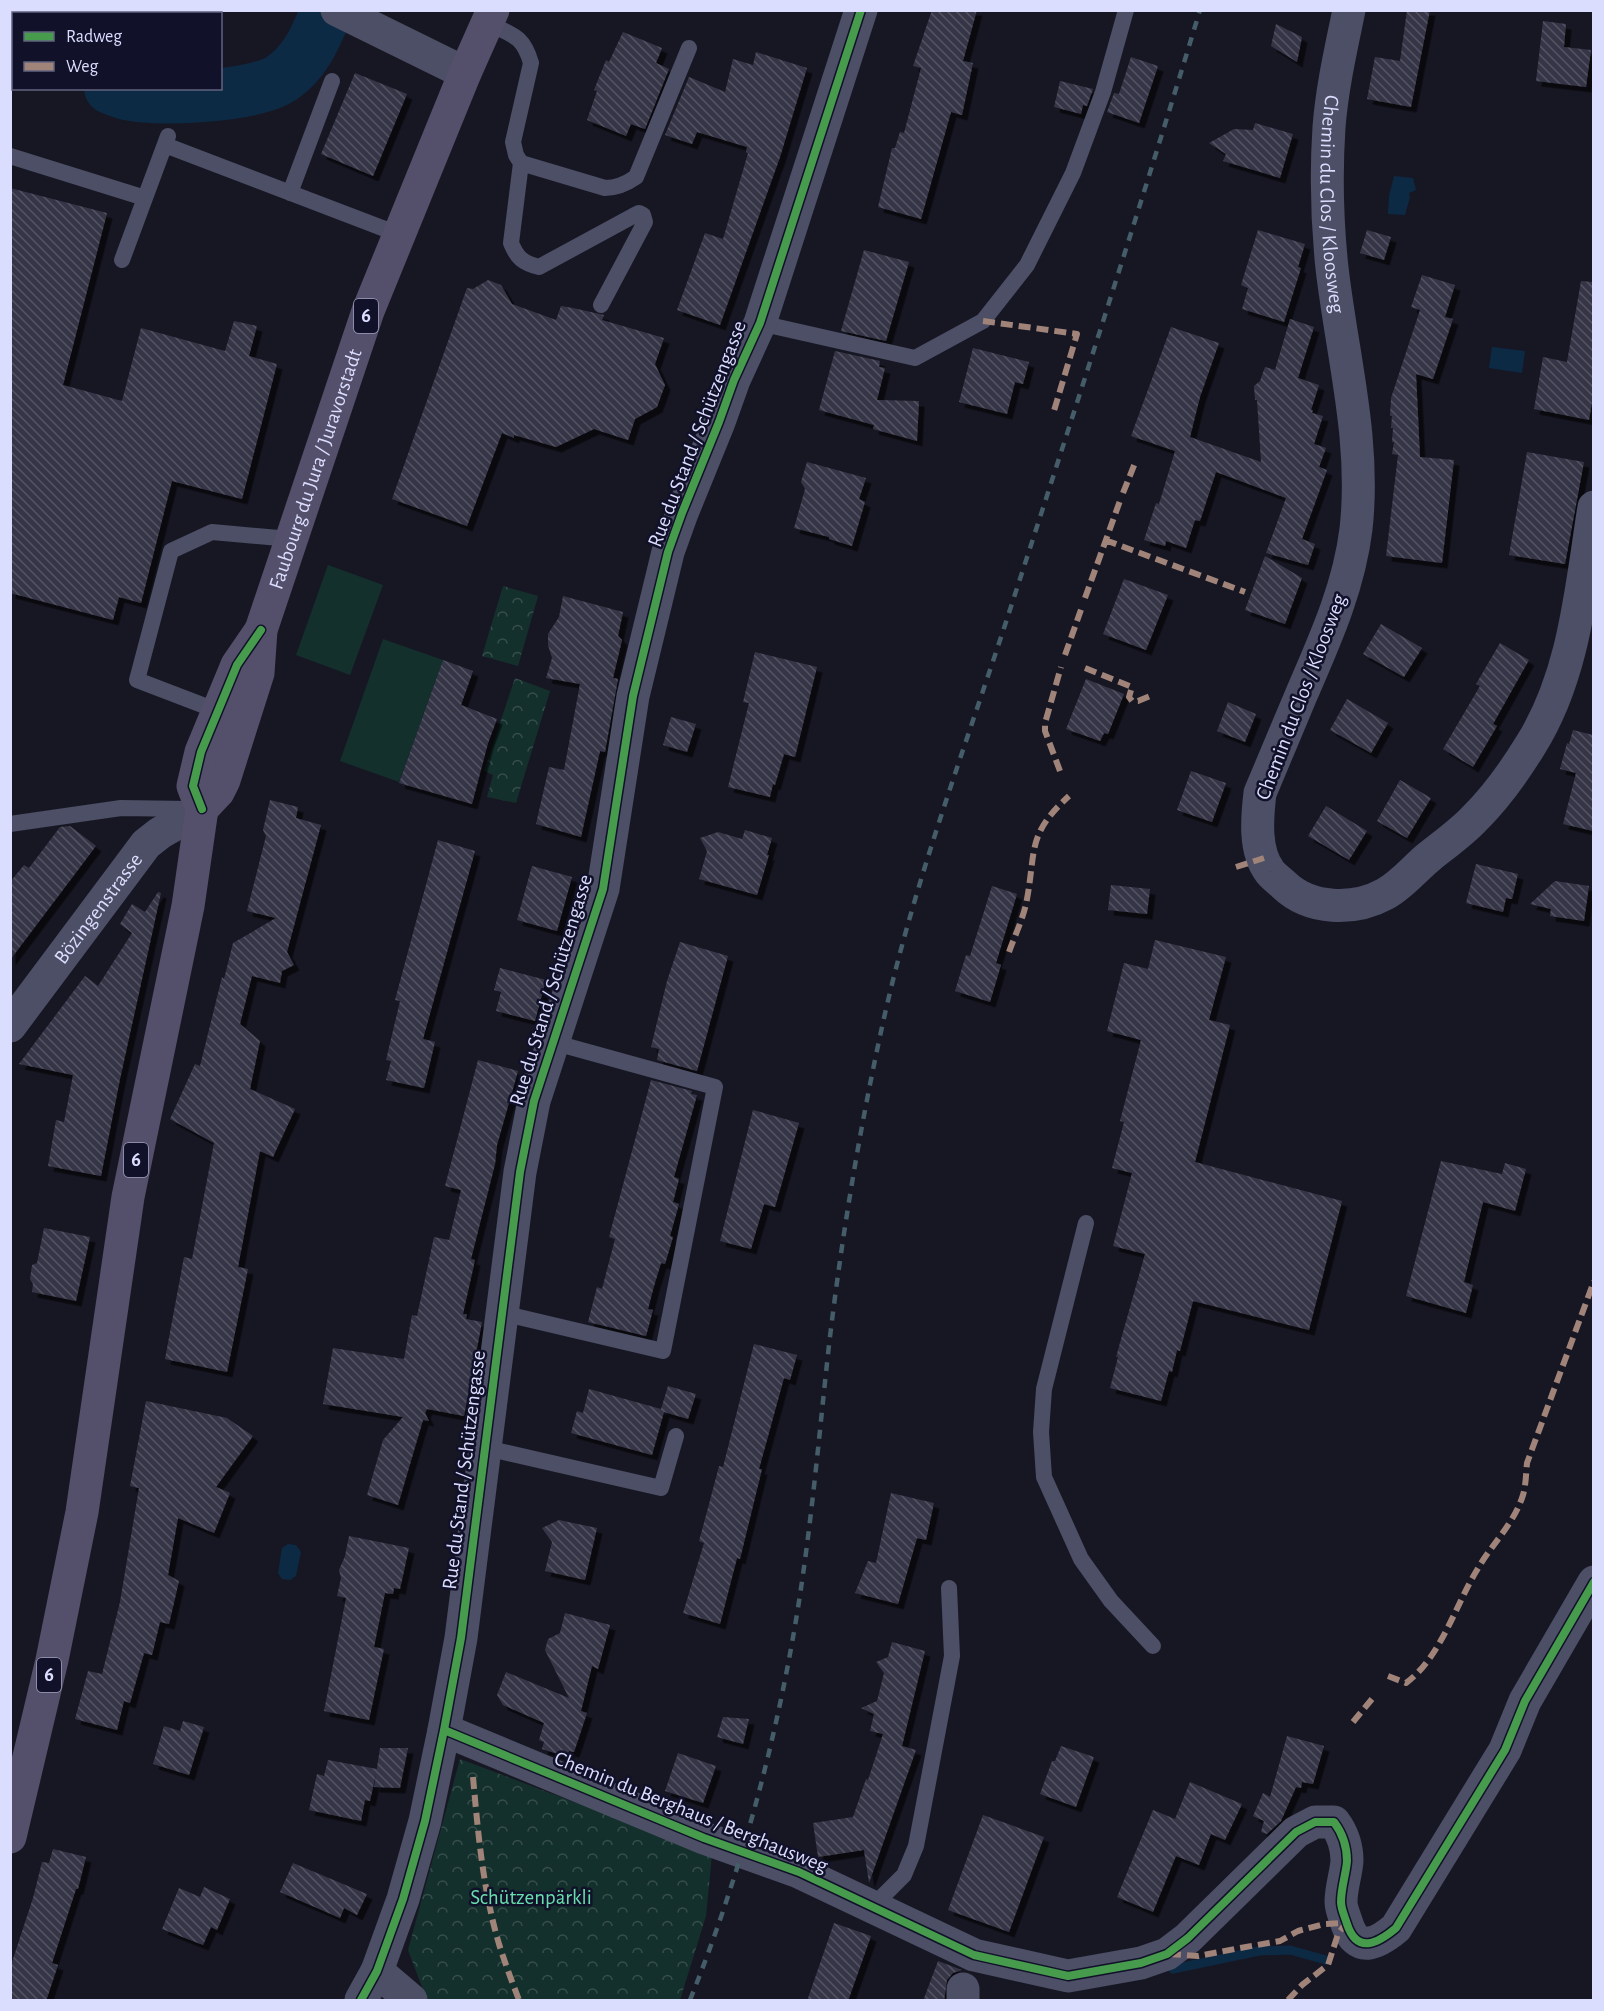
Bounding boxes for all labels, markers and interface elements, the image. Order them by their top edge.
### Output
legend [12,12,222,90]
text: Radweg [66,28,122,46]
text: Weg [66,58,98,76]
street label: Chemin du Clos / Kloosweg [1317,94,1349,315]
road number: 6 [354,299,378,333]
street label: Rue du Stand / Schützengasse [644,318,750,550]
street label: Faubourg du Jura / Juravorstadt [265,346,365,592]
street label: Chemin du Clos / Kloosweg [1252,591,1350,803]
street label: Bözingenstrasse [50,849,146,968]
street label: Rue du Stand / Schützengasse [506,872,596,1108]
road number: 6 [124,1143,148,1177]
street label: Rue du Stand / Schützengasse [439,1349,489,1591]
road number: 6 [37,1658,61,1692]
street label: Chemin du Berghaus / Berghausweg [551,1747,831,1877]
park label: Schützenpärkli [470,1887,592,1908]

